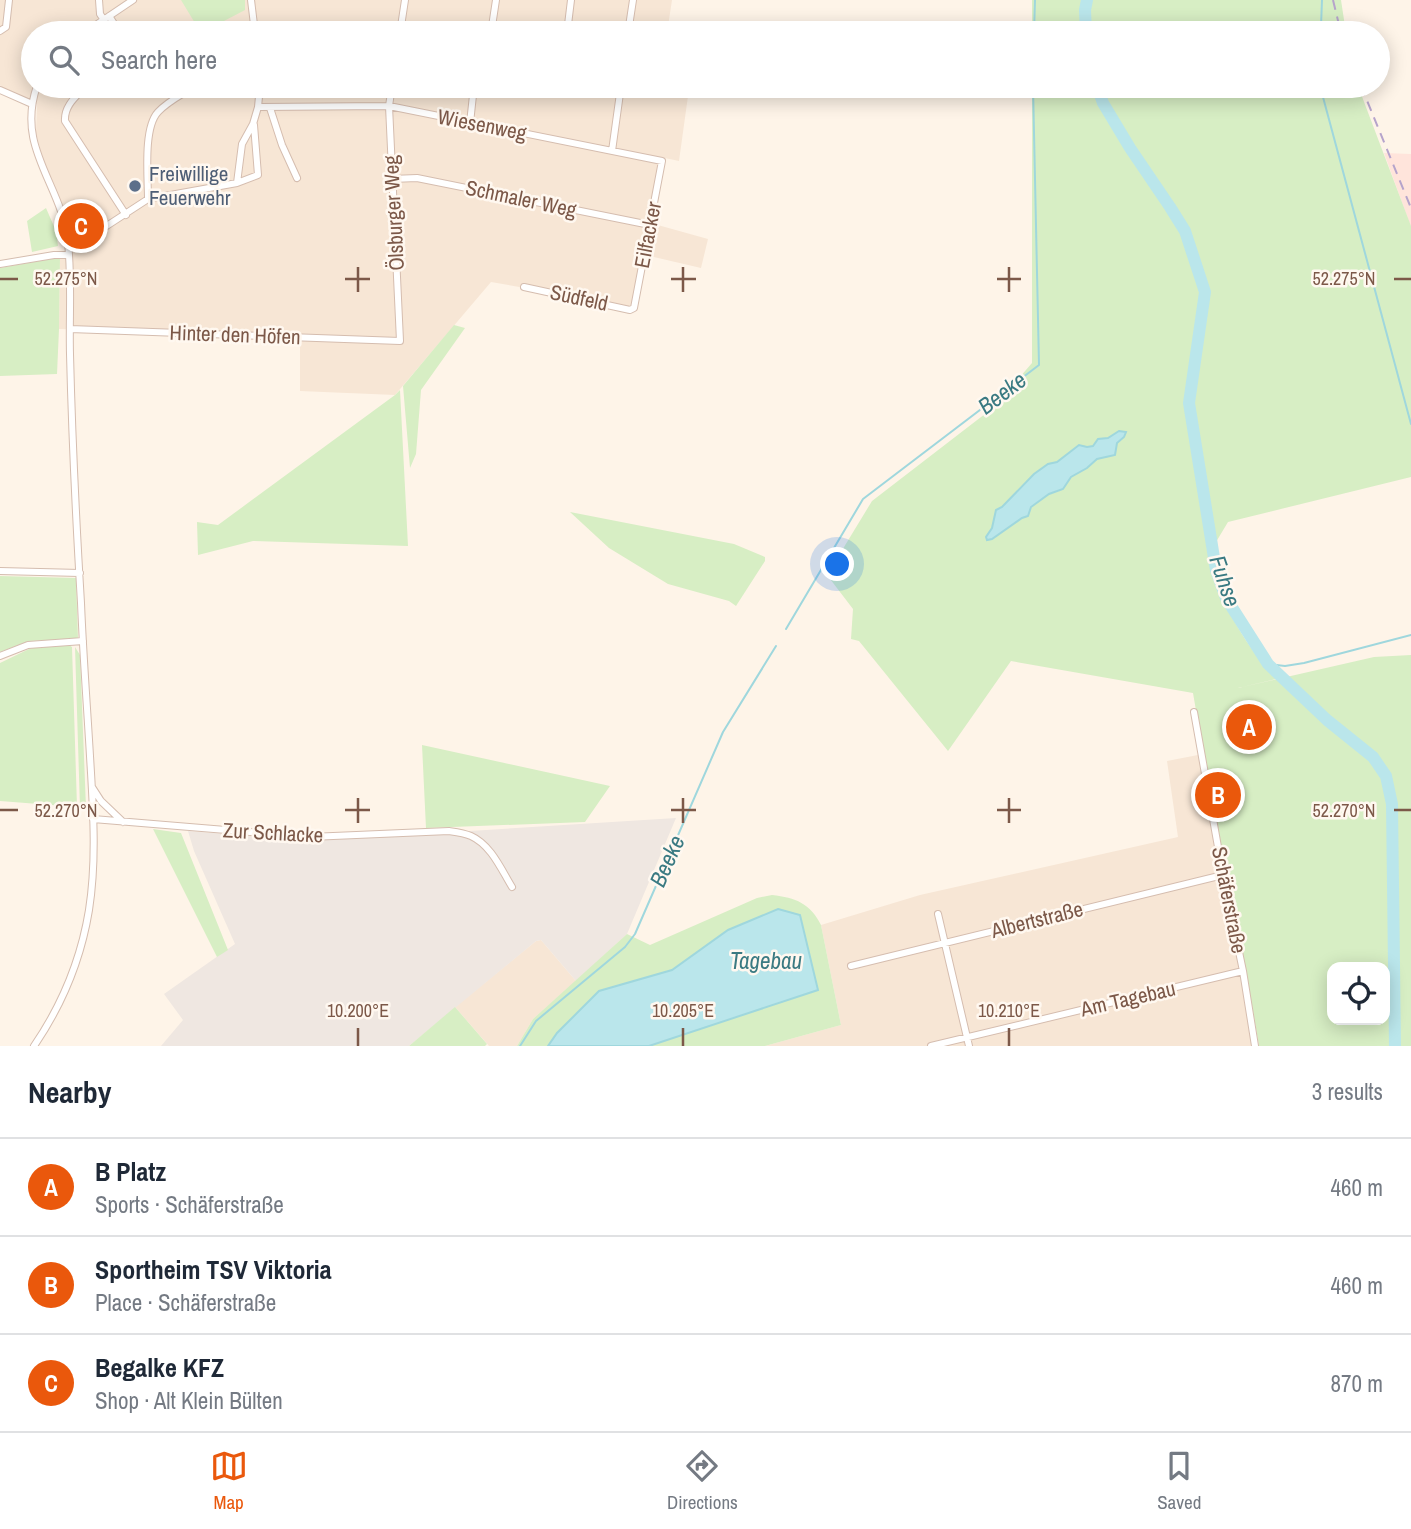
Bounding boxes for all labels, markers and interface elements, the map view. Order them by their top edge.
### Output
search box [21,21,1390,98]
icon: search [45,41,83,79]
text: Search here [101,42,217,77]
street label: Wiesenweg [435,102,529,147]
street label: Ölsburger Weg [376,154,411,271]
place label: Freiwillige Feuerwehr [149,159,231,212]
street label: Schmaler Weg [463,173,580,224]
marker: Freiwillige Feuerwehr [127,178,143,194]
street label: Eilfacker [627,199,668,271]
pin: C [58,200,104,252]
text: 52.275°N [35,266,98,291]
text: 52.275°N [1313,266,1376,291]
street label: Südfeld [548,277,611,318]
street label: Hinter den Höfen [169,318,301,351]
water label: Beeke [971,364,1032,421]
your location [820,547,854,581]
water label: Fuhse [1202,551,1249,611]
pin: A [1226,701,1272,753]
pin: B [1195,769,1241,821]
text: 52.270°N [35,798,98,823]
text: 52.270°N [1313,798,1376,823]
street label: Zur Schlacke [222,815,324,850]
water label: Beeke [642,830,692,892]
street label: Schäferstraße [1205,844,1254,956]
street label: Albertstraße [987,894,1086,945]
water label: Tagebau [730,945,802,976]
map controls [1327,962,1390,1025]
button: locate [1327,962,1390,1025]
street label: Am Tagebau [1077,974,1178,1024]
text: 10.200°E [327,998,389,1023]
text: 10.205°E [652,998,714,1023]
text: 10.210°E [978,998,1040,1023]
text: Nearby [28,1072,111,1112]
text: 3 results [1312,1076,1383,1107]
text: B Platz [95,1154,166,1189]
text: A [44,1172,58,1203]
text: 460 m [1331,1172,1383,1203]
text: Sports · Schäferstraße [95,1189,284,1220]
text: Sportheim TSV Viktoria [95,1252,332,1287]
text: B [44,1270,58,1301]
text: 460 m [1331,1270,1383,1301]
text: Place · Schäferstraße [95,1287,276,1318]
text: Begalke KFZ [95,1350,224,1385]
text: C [44,1368,58,1399]
text: 870 m [1331,1368,1383,1399]
text: Shop · Alt Klein Bülten [95,1385,283,1416]
tab: Map [210,1447,248,1515]
tab: Directions [667,1447,738,1515]
tab: Saved [1157,1447,1201,1515]

